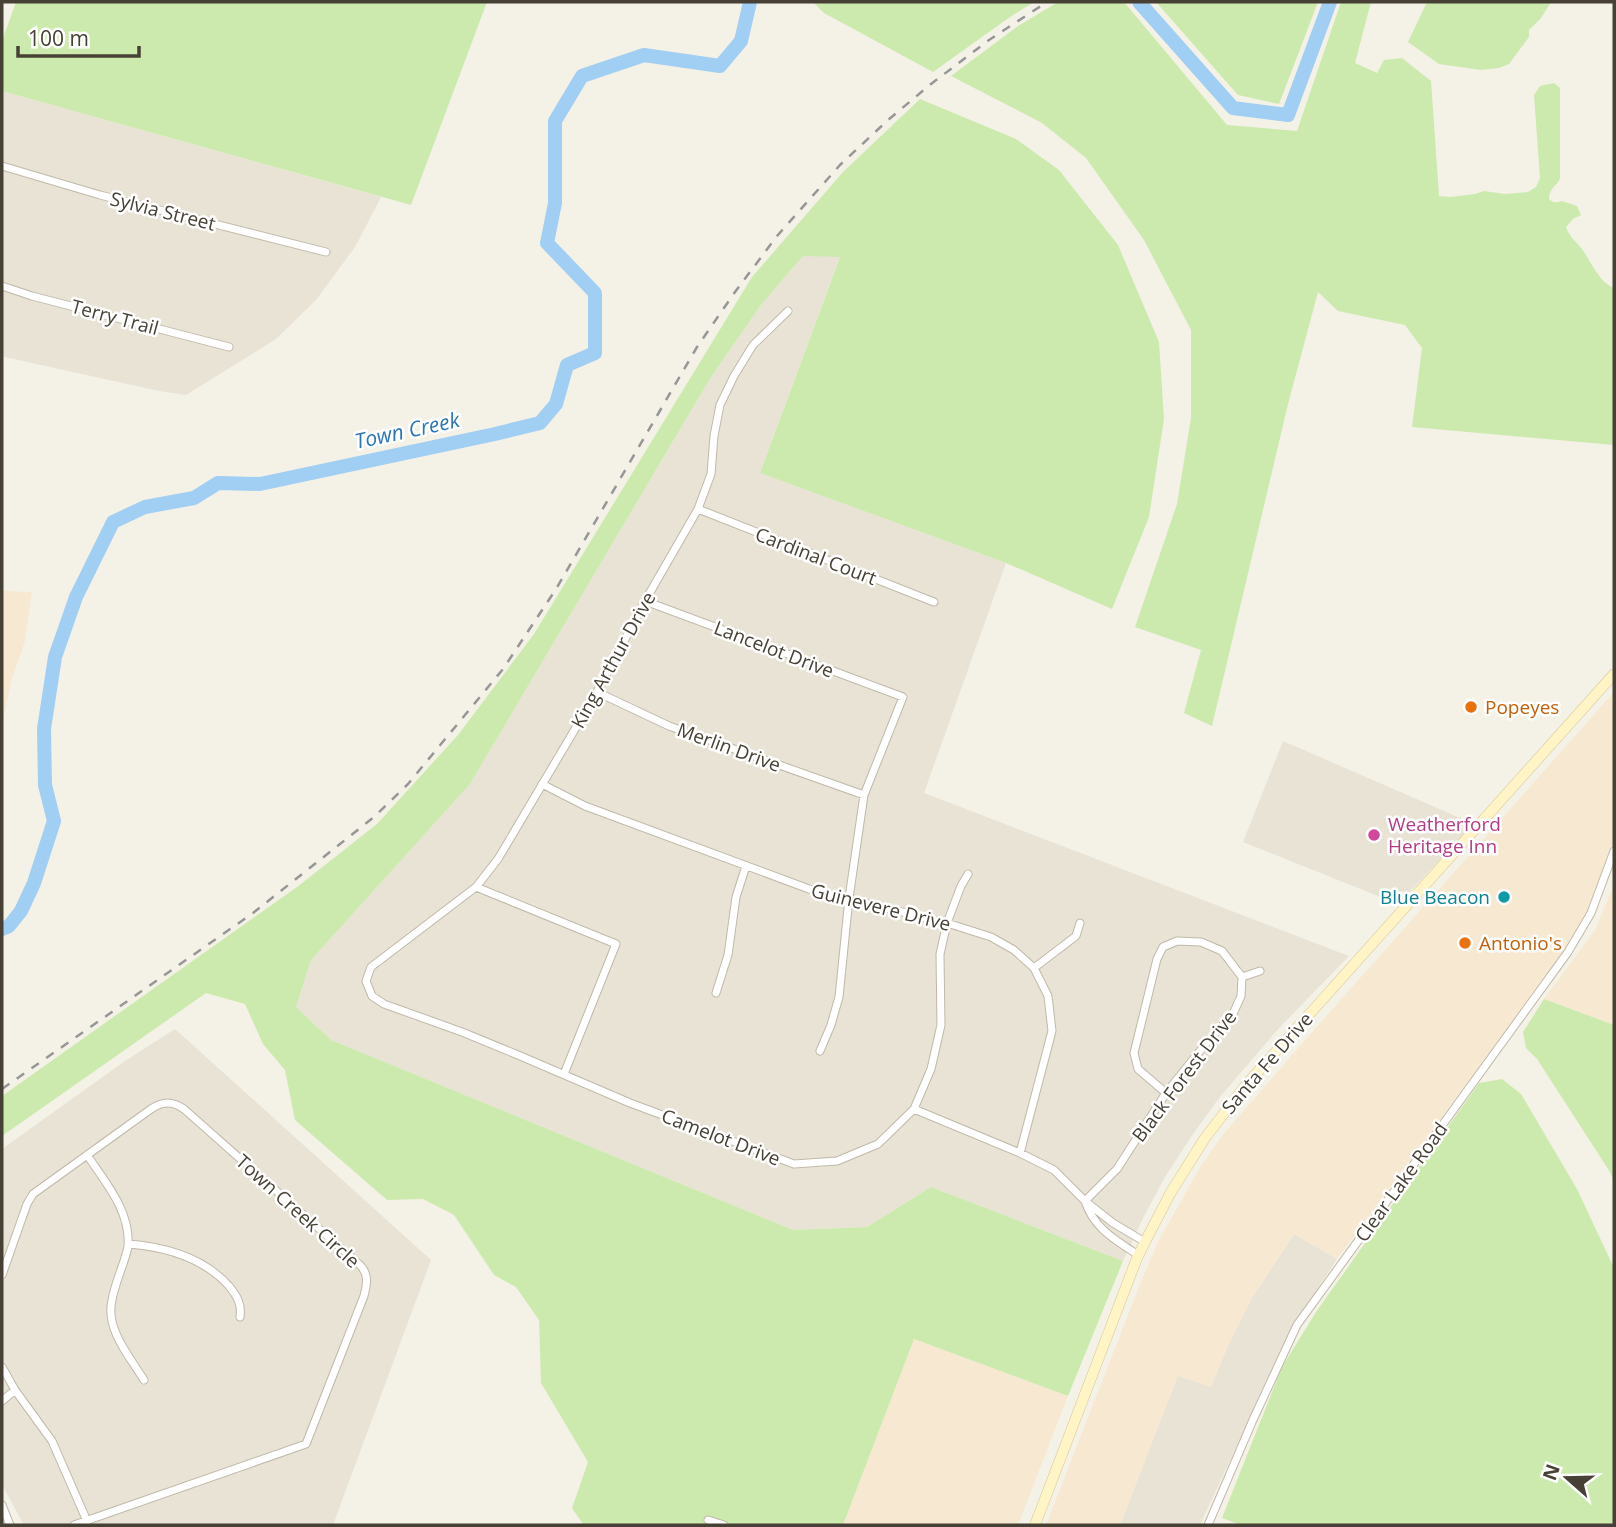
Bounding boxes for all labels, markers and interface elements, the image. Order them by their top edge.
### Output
scale bar [18,14,138,58]
text: 100 m [28,24,89,52]
street label: Sylvia Street [108,185,219,237]
street label: Terry Trail [68,293,162,341]
water label: Town Creek [352,405,463,455]
street label: Cardinal Court [751,521,881,591]
street label: King Arthur Drive [565,587,661,733]
street label: Lancelot Drive [710,614,838,684]
place label: Popeyes [1485,694,1559,720]
marker: Popeyes [1463,699,1479,715]
street label: Merlin Drive [674,716,784,778]
place label: Weatherford Heritage Inn [1388,811,1501,859]
marker: Weatherford Heritage Inn [1366,827,1382,843]
street label: Guinevere Drive [809,877,953,937]
place label: Blue Beacon [1380,884,1490,910]
marker: Blue Beacon [1496,889,1512,905]
place label: Antonio's [1479,930,1562,956]
marker: Antonio's [1457,935,1473,951]
street label: Black Forest Drive [1126,1005,1242,1147]
street label: Santa Fe Drive [1216,1007,1318,1119]
street label: Camelot Drive [658,1102,784,1172]
street label: Clear Lake Road [1349,1117,1453,1247]
street label: Town Creek Circle [230,1148,366,1274]
north arrow [1532,1443,1602,1513]
text: N [1536,1460,1566,1484]

